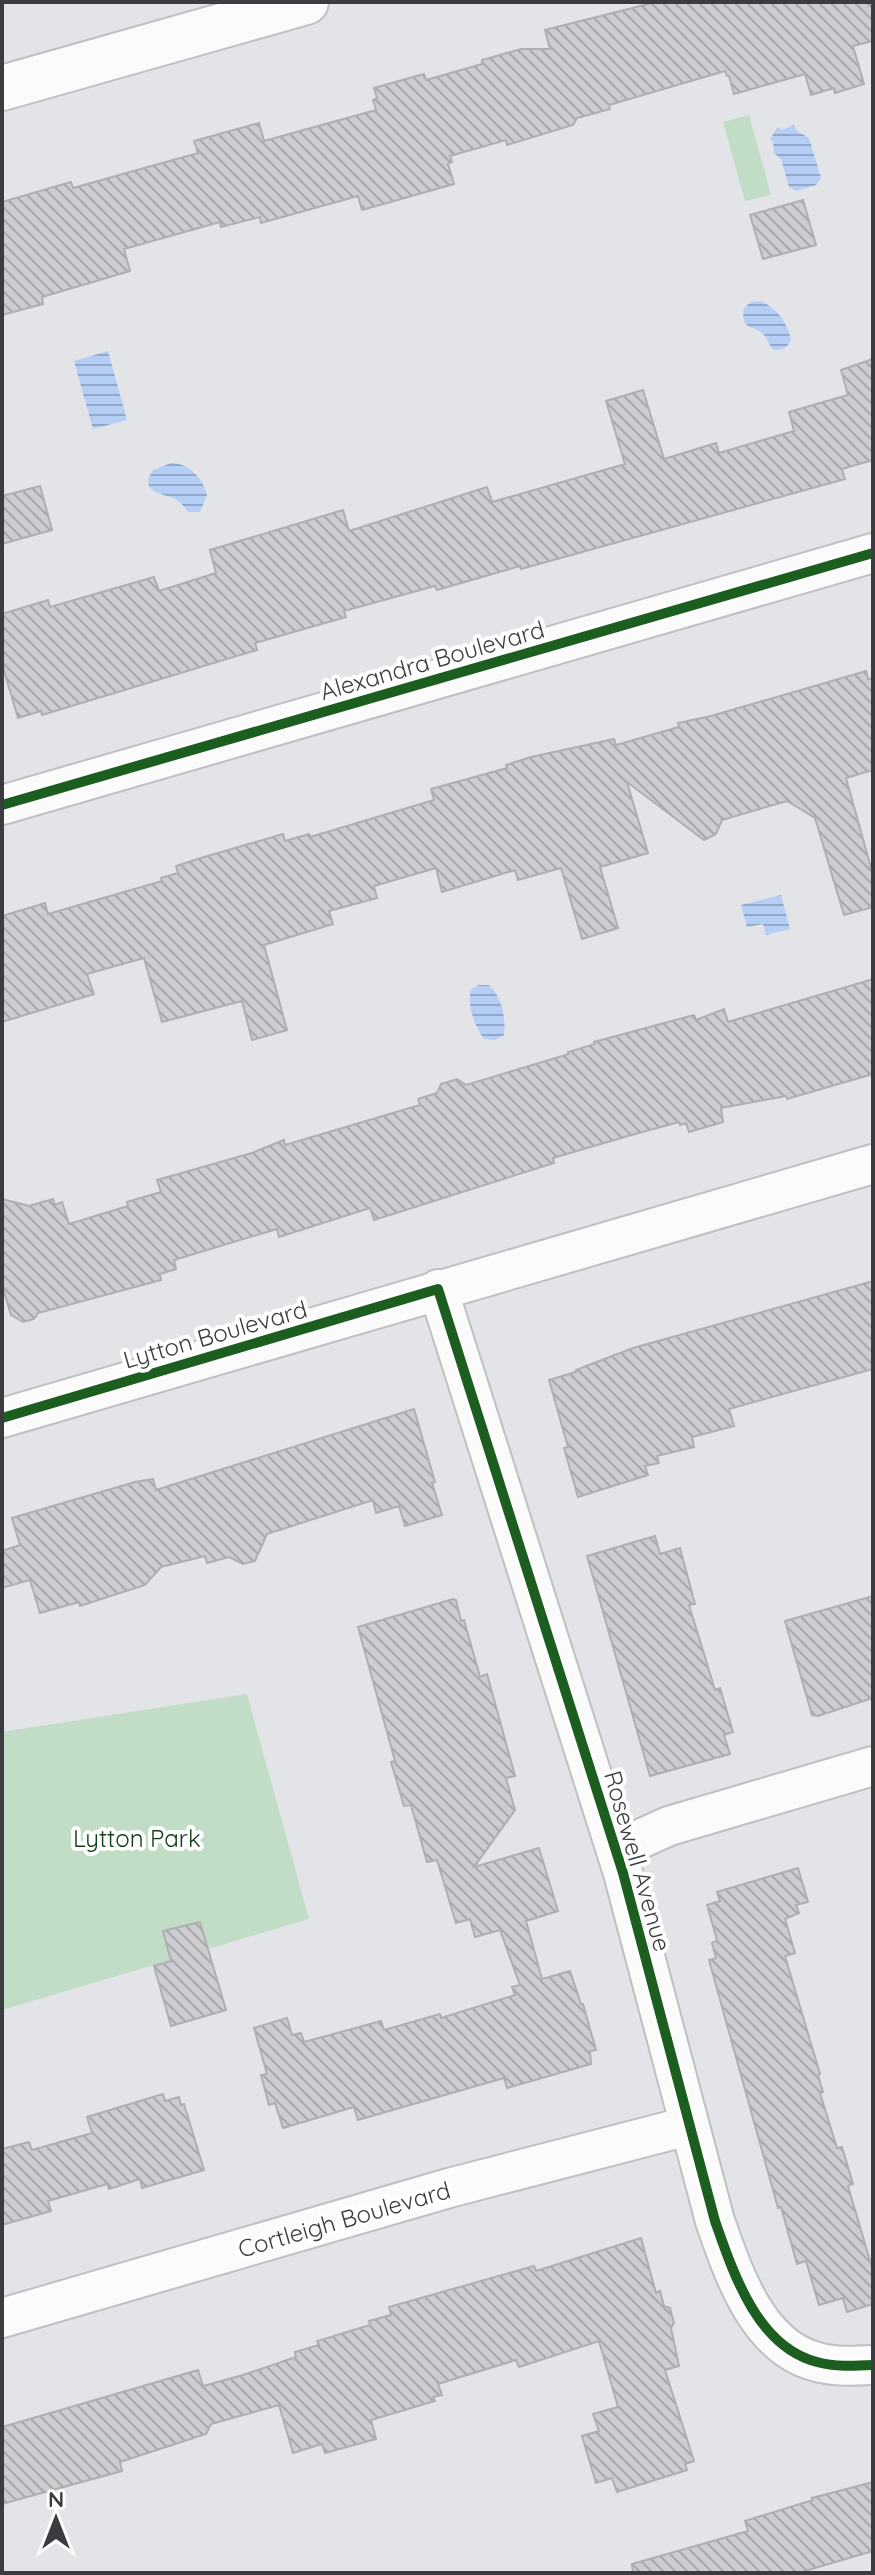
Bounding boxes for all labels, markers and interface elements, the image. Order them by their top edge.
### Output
street label: Alexandra Boulevard [316,614,548,706]
street label: Lytton Boulevard [120,1293,310,1375]
street label: Rosewell Avenue [598,1767,678,1955]
park label: Lytton Park [73,1823,201,1853]
street label: Cortleigh Boulevard [234,2174,454,2264]
north arrow [16,2479,96,2559]
text: N [48,2485,64,2513]

